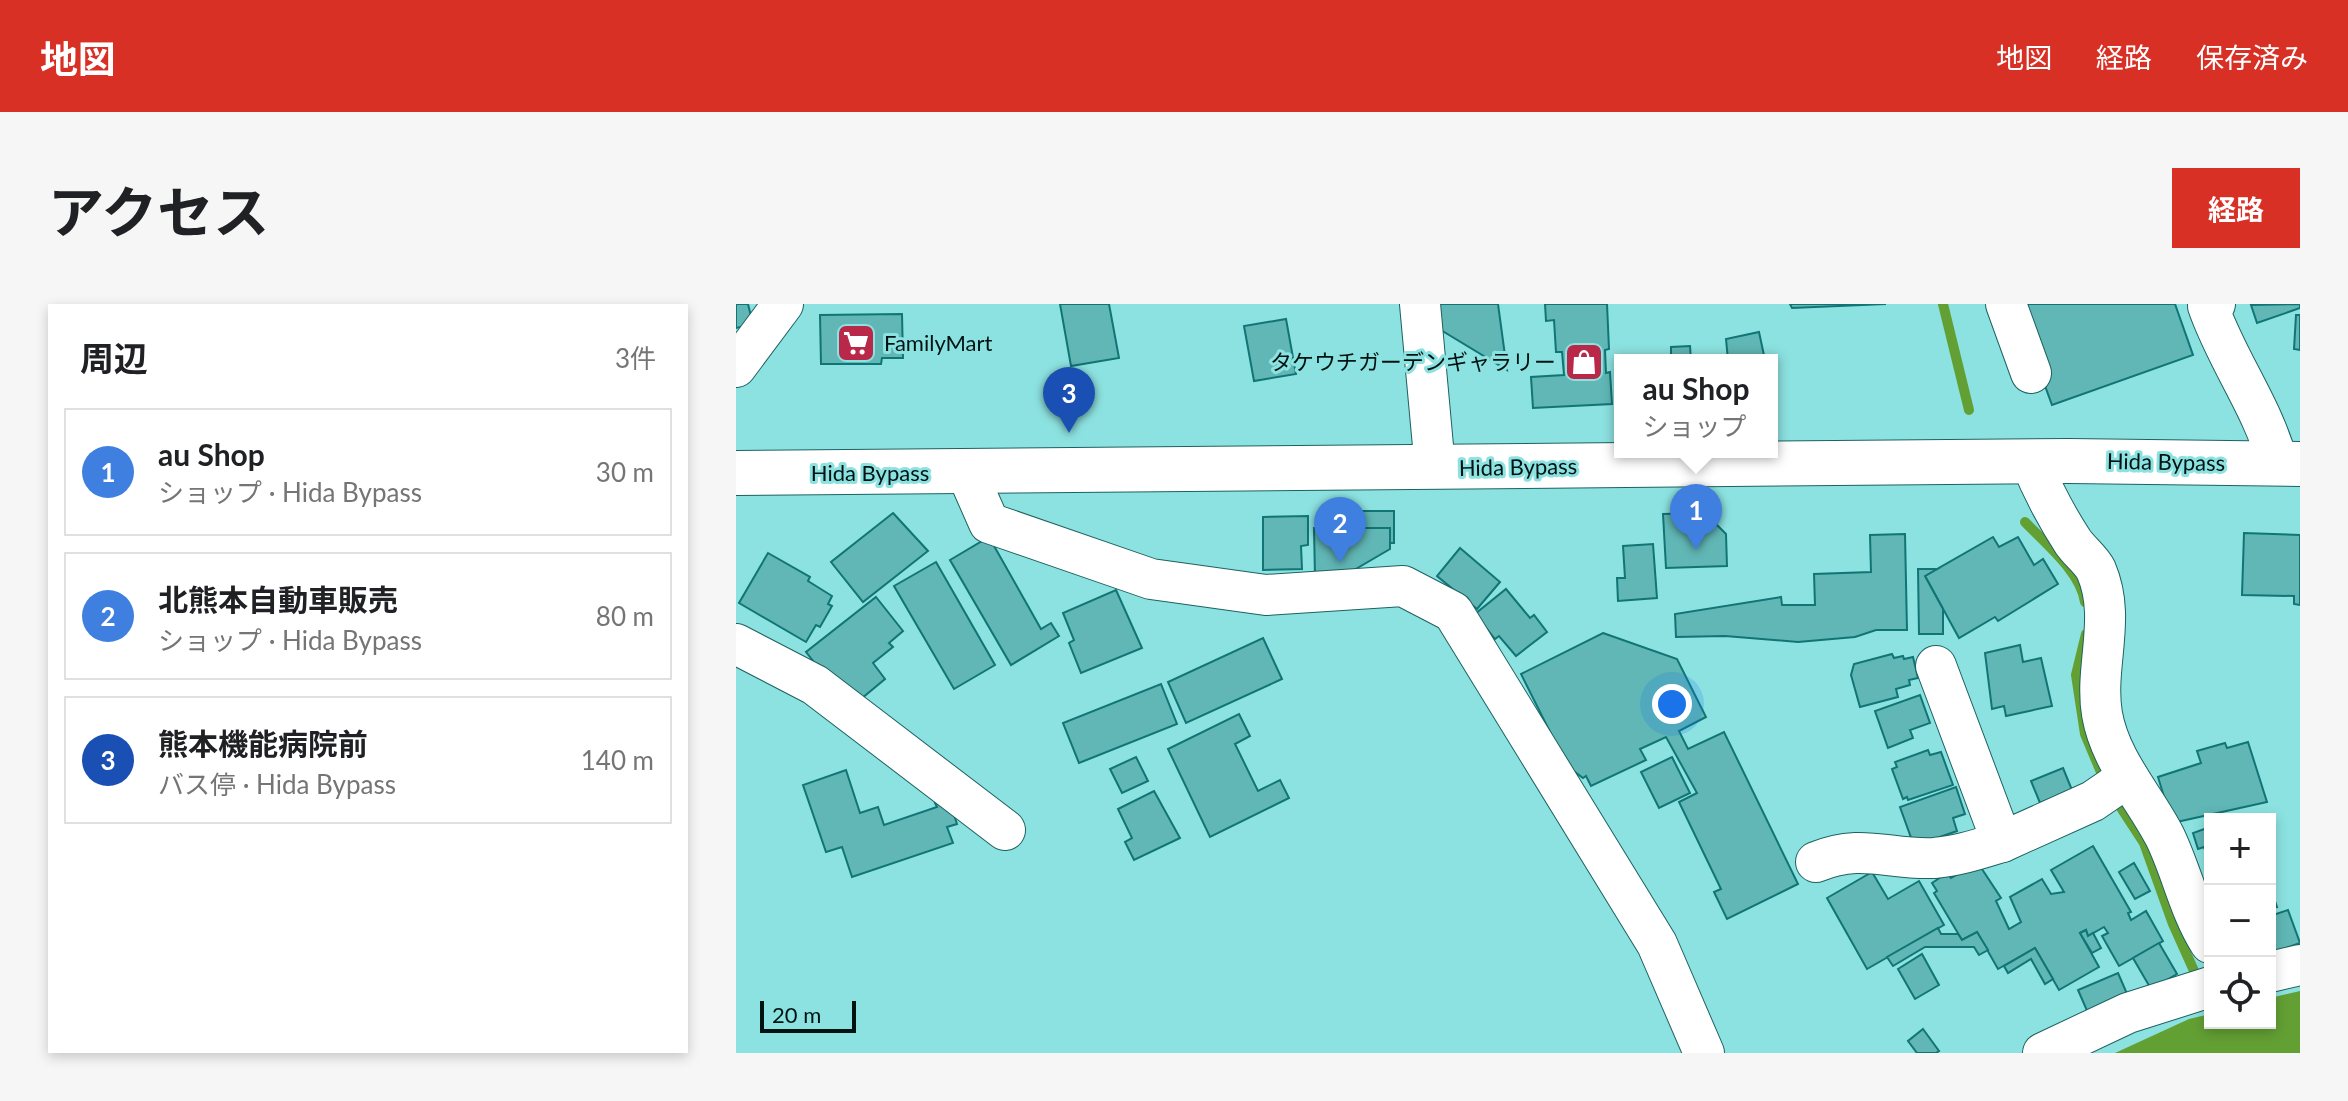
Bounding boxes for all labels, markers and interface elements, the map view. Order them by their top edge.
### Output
text: 地図 [40,35,116,81]
text: 地図 [1996,40,2052,74]
text: 経路 [2096,40,2152,74]
text: 保存済み [2196,40,2308,74]
button: 経路 [2172,168,2300,248]
text: アクセス [48,178,269,245]
supermarket icon: FamilyMart [835,322,877,364]
place label: FamilyMart [884,329,993,356]
text: 周辺 [80,337,148,378]
shop icon: タケウチガーデンギャラリー [1563,341,1605,383]
text: 3件 [615,342,656,374]
place label: タケウチガーデンギャラリー [1270,348,1556,375]
popup [1614,354,1778,458]
pin: 3 [1043,367,1095,433]
text: au Shop [1643,370,1749,406]
text: ショップ [1643,410,1747,442]
text: au Shop [158,436,265,472]
street label: Hida Bypass [2107,447,2225,476]
street label: Hida Bypass [1459,452,1577,481]
text: 1 [100,456,116,488]
text: 30 m [596,456,654,488]
street label: Hida Bypass [811,459,929,486]
text: ショップ · Hida Bypass [158,476,422,508]
pin: 1 [1670,484,1722,550]
pin: 2 [1314,497,1366,563]
text: 北熊本自動車販売 [158,581,398,617]
text: 2 [100,600,116,632]
text: 80 m [596,600,654,632]
text: ショップ · Hida Bypass [158,624,422,656]
your location [1652,684,1692,724]
text: 熊本機能病院前 [158,725,368,761]
text: 3 [100,744,116,776]
text: 140 m [581,744,654,776]
text: バス停 · Hida Bypass [158,768,396,800]
map controls [2204,813,2276,1029]
button: + [2204,813,2276,885]
button: − [2204,885,2276,957]
button: locate [2204,957,2276,1029]
scale bar [760,997,856,1033]
text: 20 m [772,1001,821,1028]

